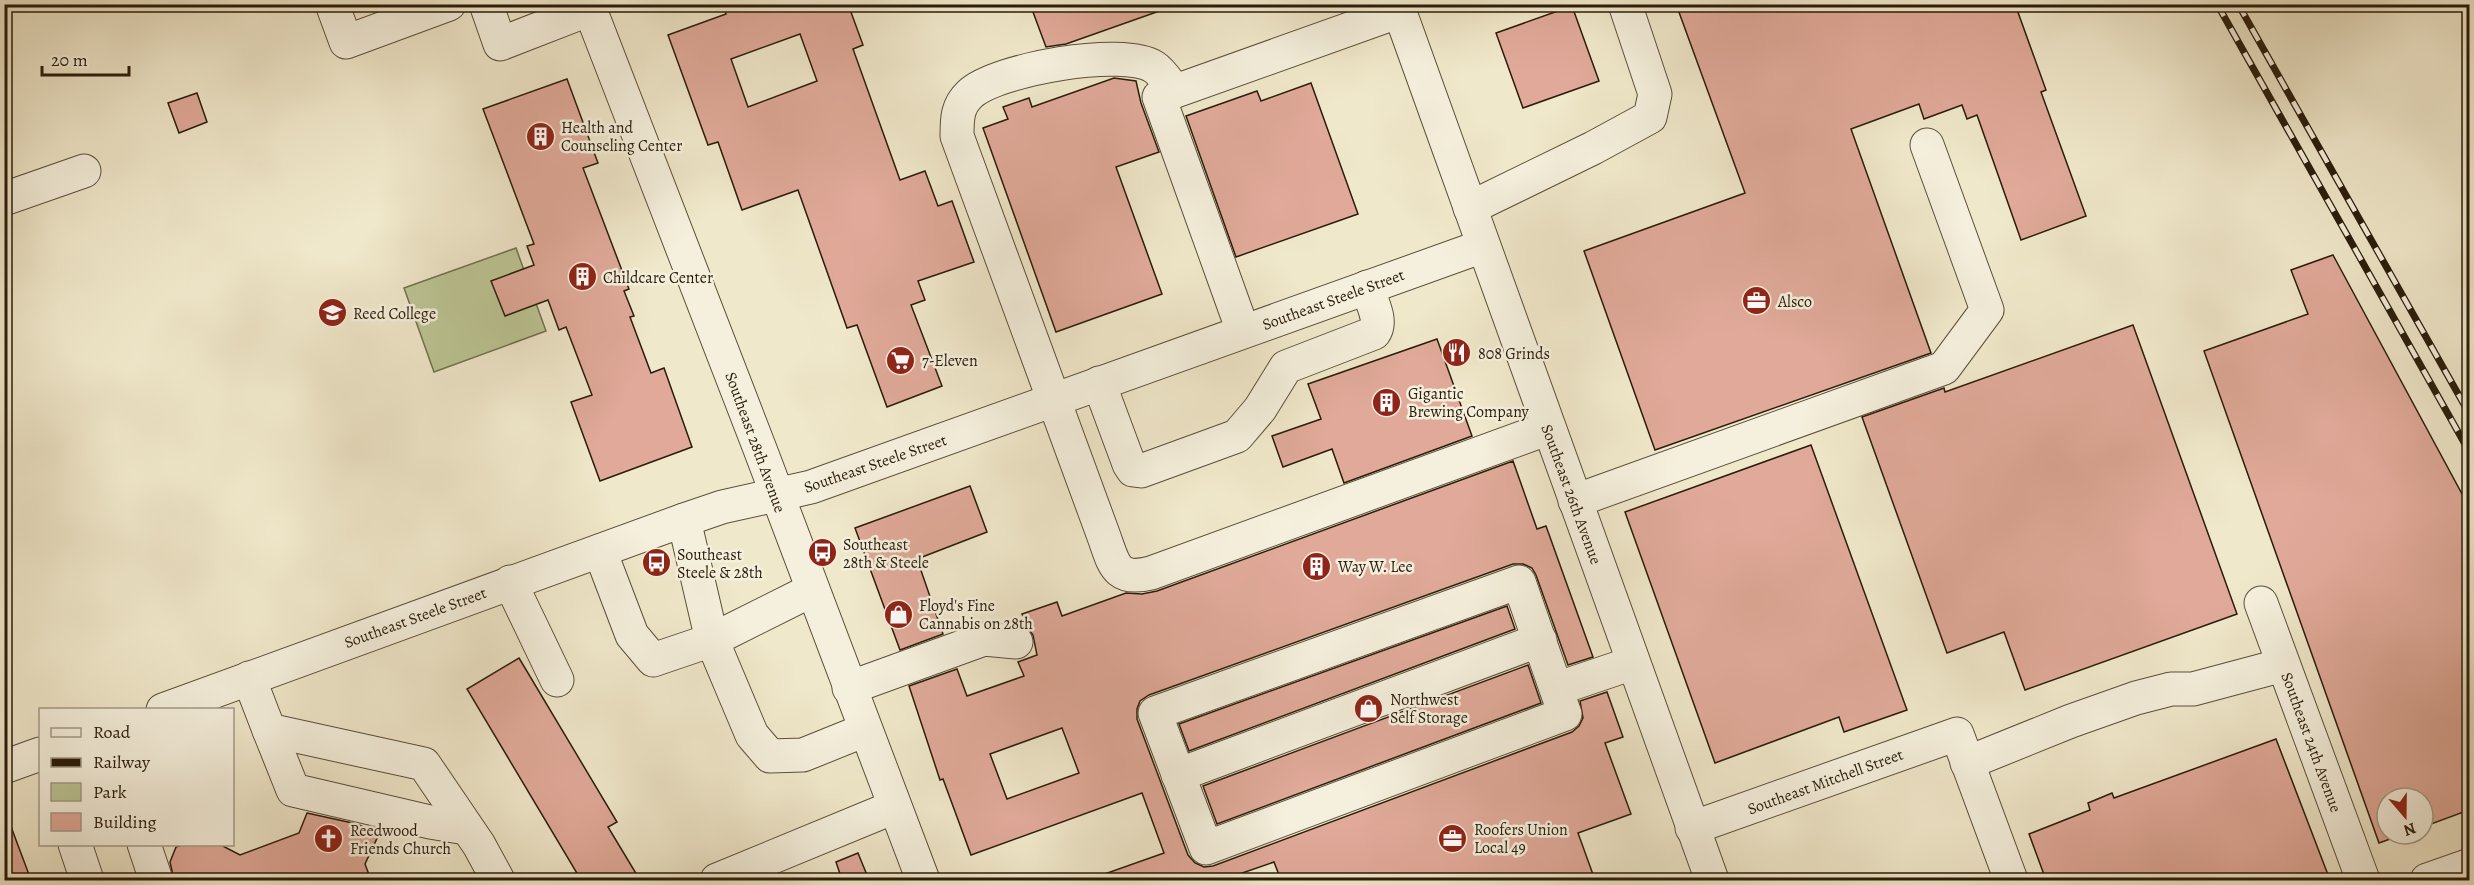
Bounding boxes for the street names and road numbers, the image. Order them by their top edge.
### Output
street label: Southeast Steele Street [1259,264,1407,336]
street label: Southeast 28th Avenue [719,369,791,516]
street label: Southeast 26th Avenue [1535,421,1607,568]
street label: Southeast Steele Street [801,429,950,499]
street label: Southeast Steele Street [341,582,489,654]
street label: Southeast 24th Avenue [2275,669,2347,815]
street label: Southeast Mitchell Street [1744,744,1906,820]

